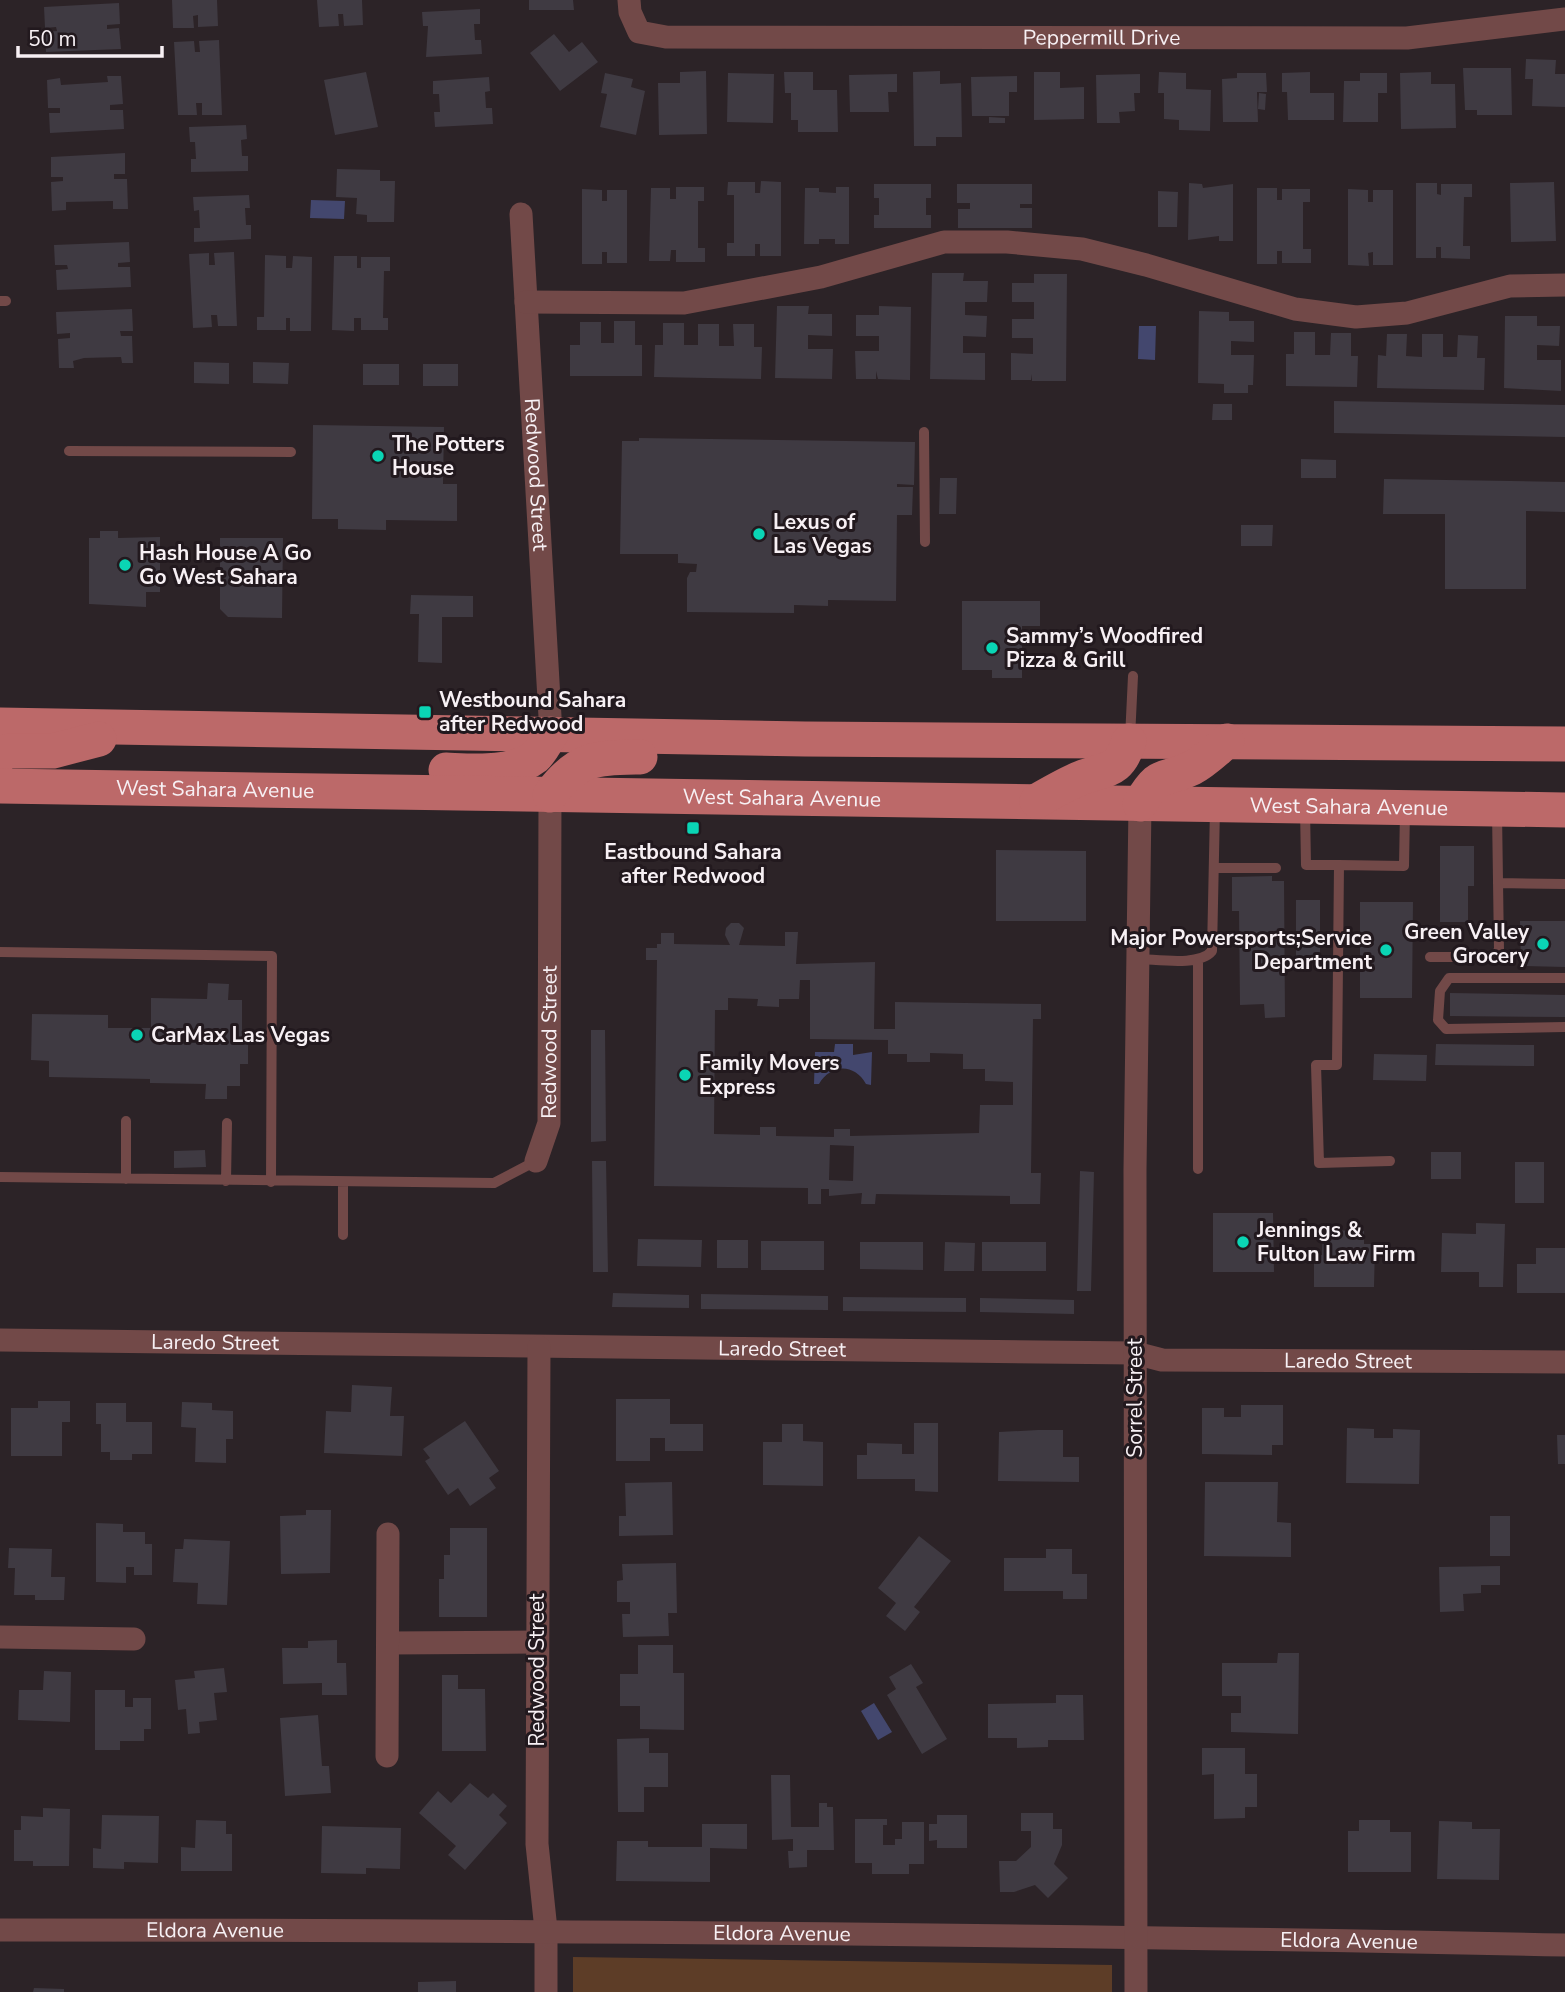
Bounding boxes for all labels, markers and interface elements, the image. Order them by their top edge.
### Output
scale bar [18,14,161,58]
street label: Peppermill Drive [1023,23,1180,52]
text: 50 m [28,25,77,53]
street label: Redwood Street [518,397,554,552]
place label: The Potters House [392,430,505,482]
marker: The Potters House [370,448,386,464]
place label: Lexus of Las Vegas [773,508,872,560]
marker: Lexus of Las Vegas [751,526,767,542]
place label: Hash House A Go Go West Sahara [139,539,312,591]
marker: Hash House A Go Go West Sahara [117,557,133,573]
place label: Sammy’s Woodfired Pizza & Grill [1006,622,1203,674]
marker: Sammy’s Woodfired Pizza & Grill [984,640,1000,656]
place label: Westbound Sahara after Redwood [439,686,626,738]
marker: Westbound Sahara after Redwood [417,704,433,720]
street label: West Sahara Avenue [116,774,314,805]
street label: West Sahara Avenue [682,782,881,814]
street label: West Sahara Avenue [1249,791,1448,822]
marker: Eastbound Sahara after Redwood [685,820,701,836]
place label: Eastbound Sahara after Redwood [604,838,782,890]
place label: Green Valley Grocery [1404,918,1530,970]
place label: Major Powersports;Service Department [1110,924,1373,976]
marker: Green Valley Grocery [1535,936,1551,952]
marker: Major Powersports;Service Department [1378,942,1394,958]
street label: Redwood Street [535,965,563,1119]
place label: CarMax Las Vegas [151,1021,330,1049]
marker: CarMax Las Vegas [129,1027,145,1043]
place label: Family Movers Express [699,1049,840,1101]
marker: Family Movers Express [677,1067,693,1083]
place label: Jennings & Fulton Law Firm [1256,1216,1416,1268]
marker: Jennings & Fulton Law Firm [1235,1234,1251,1250]
street label: Laredo Street [151,1328,280,1357]
street label: Laredo Street [718,1334,847,1364]
street label: Sorrel Street [1121,1338,1149,1458]
street label: Laredo Street [1284,1347,1413,1375]
street label: Redwood Street [523,1593,551,1747]
street label: Eldora Avenue [146,1916,284,1944]
street label: Eldora Avenue [713,1919,851,1948]
street label: Eldora Avenue [1280,1926,1418,1956]

